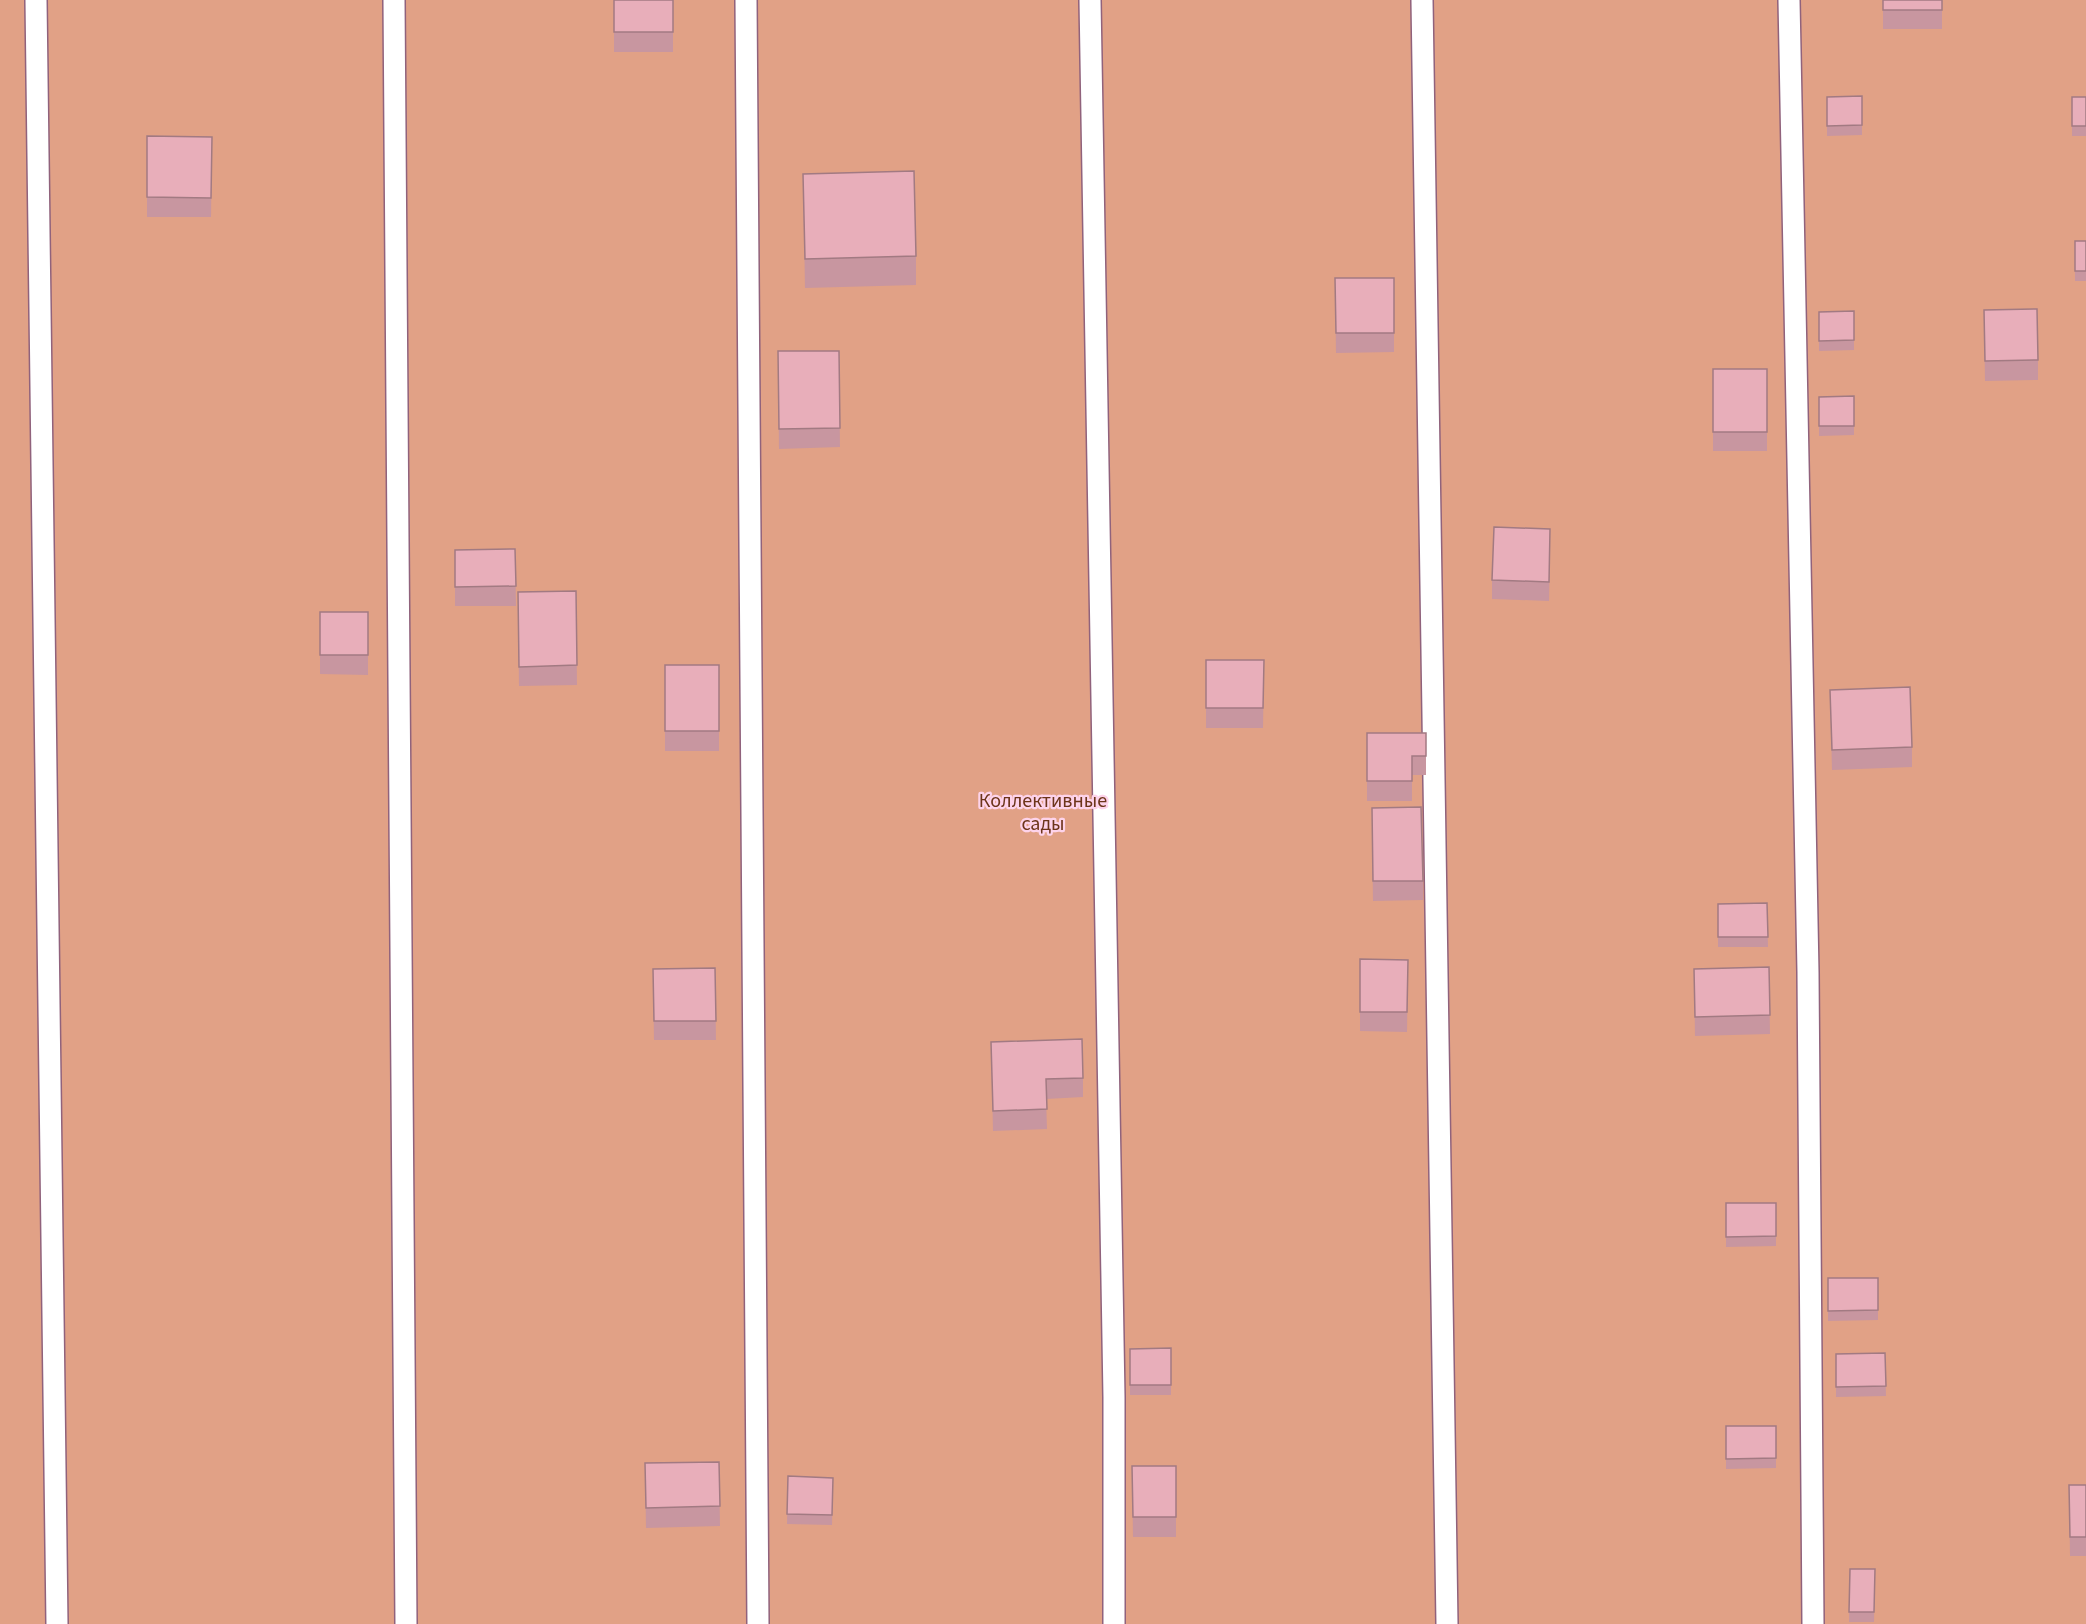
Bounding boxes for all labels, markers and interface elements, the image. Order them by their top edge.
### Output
park label: Коллективные сады [979,787,1107,838]

